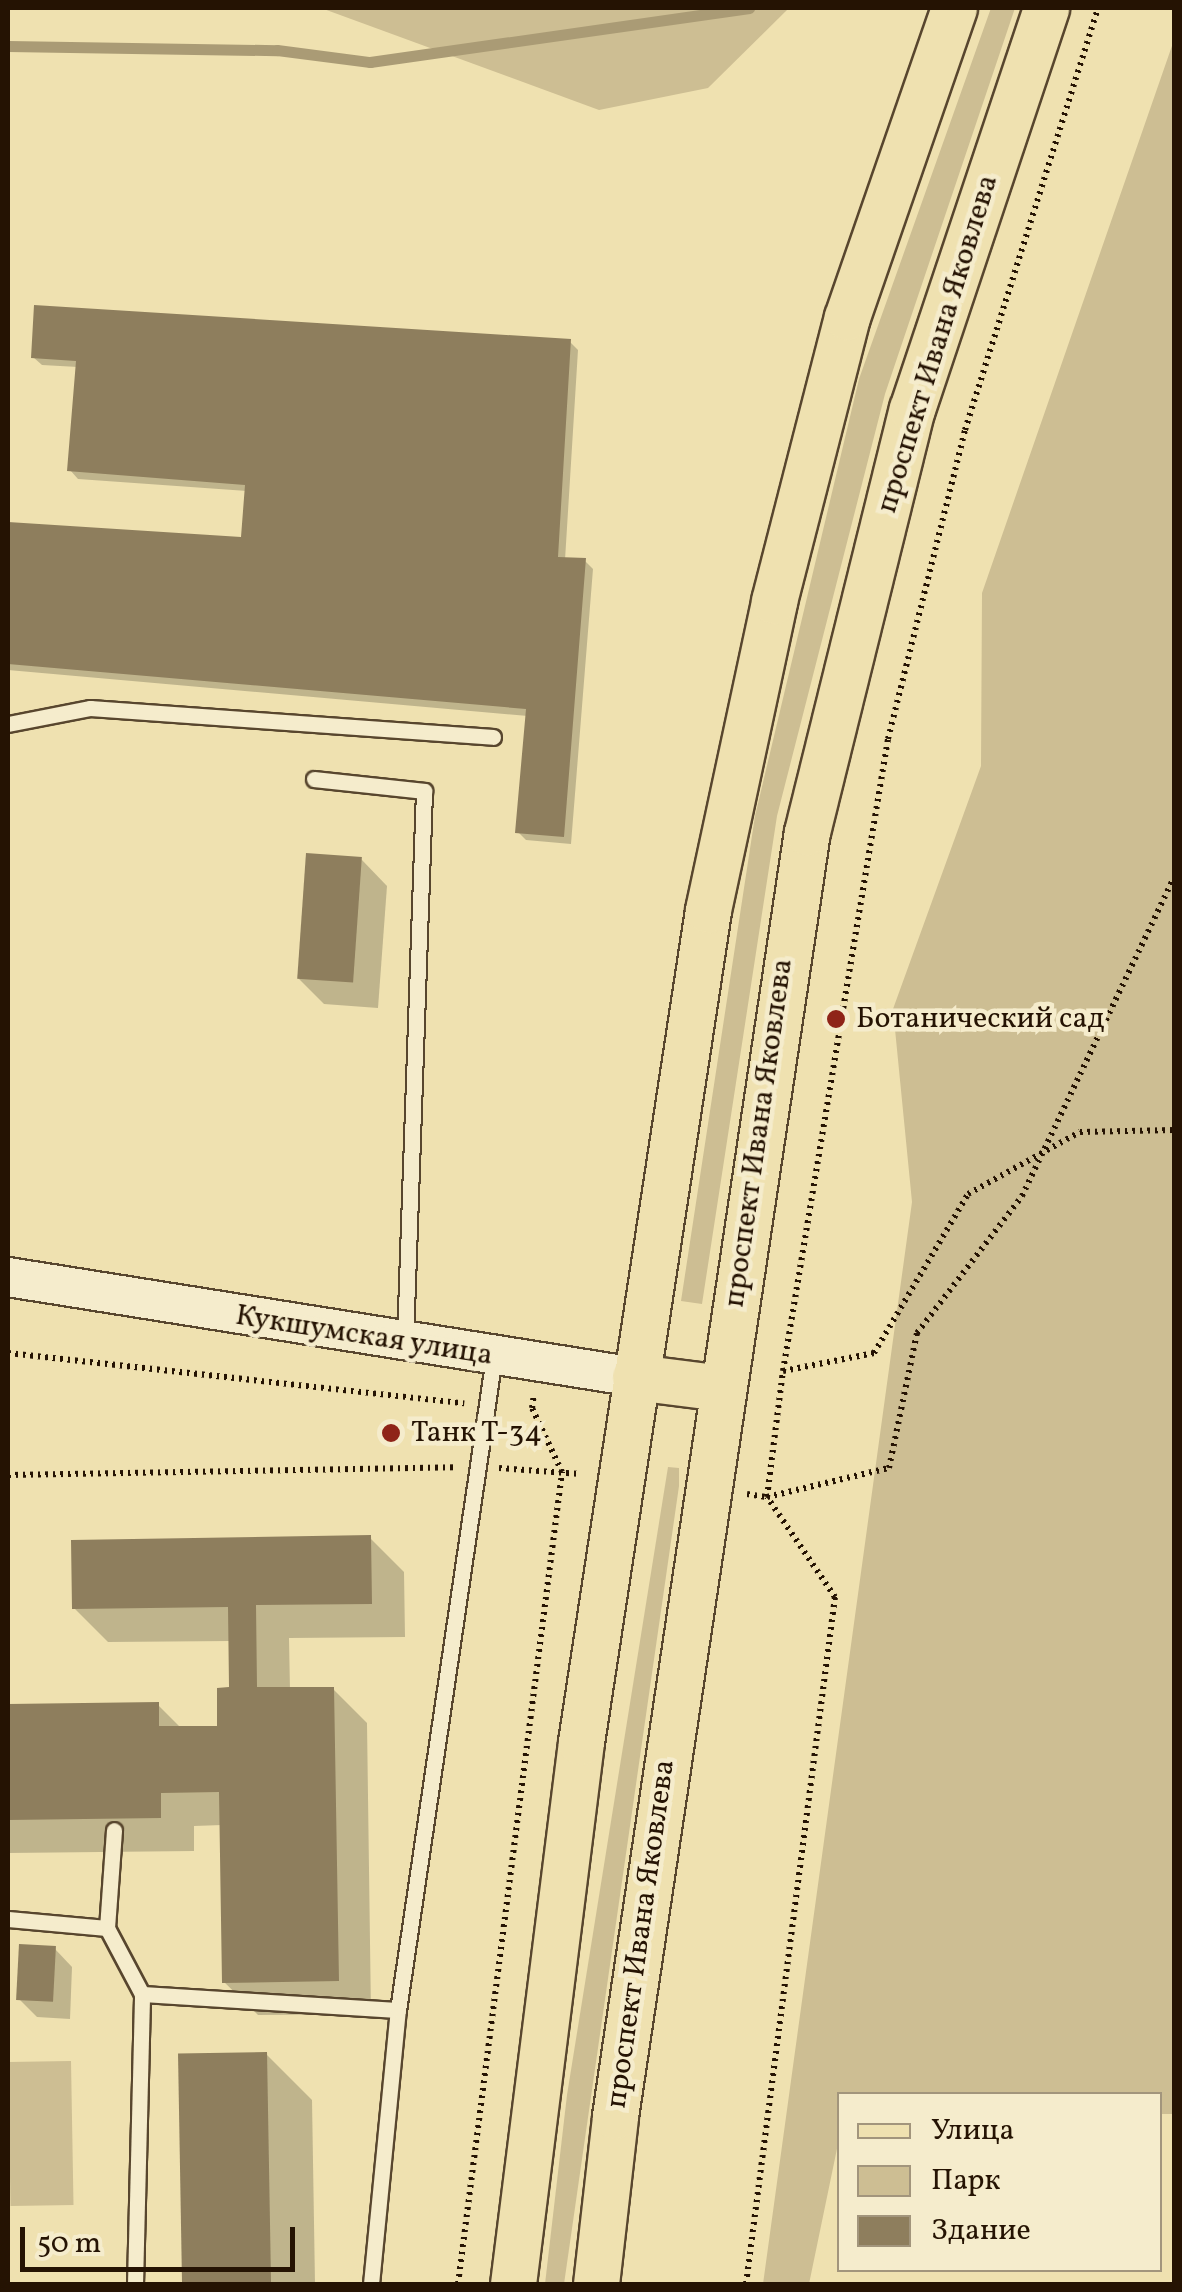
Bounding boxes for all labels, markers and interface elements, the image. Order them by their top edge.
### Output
street label: проспект Ивана Яковлева [869,171,1007,517]
street label: проспект Ивана Яковлева [717,956,801,1310]
place label: Ботанический сад [856,1001,1104,1037]
marker: Ботанический сад [825,1008,847,1030]
street label: Кукшумская улица [232,1298,496,1374]
place label: Танк Т-34 [411,1415,543,1451]
marker: Танк Т-34 [380,1422,402,1444]
street label: проспект Ивана Яковлева [599,1757,683,2111]
legend [837,2092,1162,2272]
text: Улица [931,2110,1014,2152]
text: Парк [931,2160,1000,2202]
scale bar [25,2207,300,2269]
text: Здание [931,2210,1031,2252]
text: 50 m [37,2223,101,2265]

